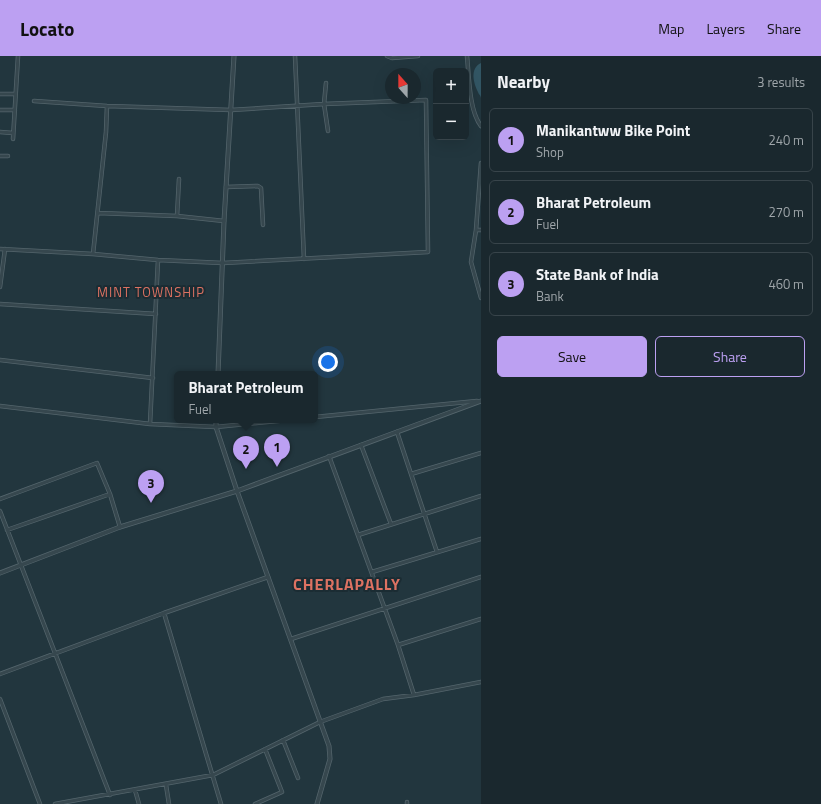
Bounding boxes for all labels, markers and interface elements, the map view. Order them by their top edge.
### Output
text: Locato [20,14,74,43]
text: Map [658,18,684,39]
text: Layers [706,18,745,39]
text: Share [767,18,801,39]
north arrow [385,68,421,104]
map controls [433,68,469,140]
button: + [433,68,469,104]
text: Nearby [497,69,550,95]
text: 3 results [757,72,805,92]
button: − [433,104,469,140]
text: Manikantww Bike Point [536,119,690,142]
text: 1 [507,130,515,150]
text: 240 m [768,130,804,150]
text: Shop [536,142,564,162]
text: Bharat Petroleum [536,191,651,214]
text: 2 [507,202,515,222]
text: 270 m [768,202,804,222]
text: Fuel [536,214,559,234]
text: State Bank of India [536,263,659,286]
text: 3 [507,274,515,294]
text: 460 m [768,274,804,294]
district label: MINT TOWNSHIP [97,282,205,302]
text: Bank [536,286,564,306]
button: Save [497,336,647,377]
button: Share [655,336,805,377]
your location [318,352,338,372]
popup [174,371,318,423]
text: Bharat Petroleum [188,376,304,399]
text: Fuel [188,399,211,419]
pin: 1 [264,434,290,467]
pin: 2 [233,436,259,469]
pin: 3 [138,470,164,503]
district label: CHERLAPALLY [293,572,401,596]

